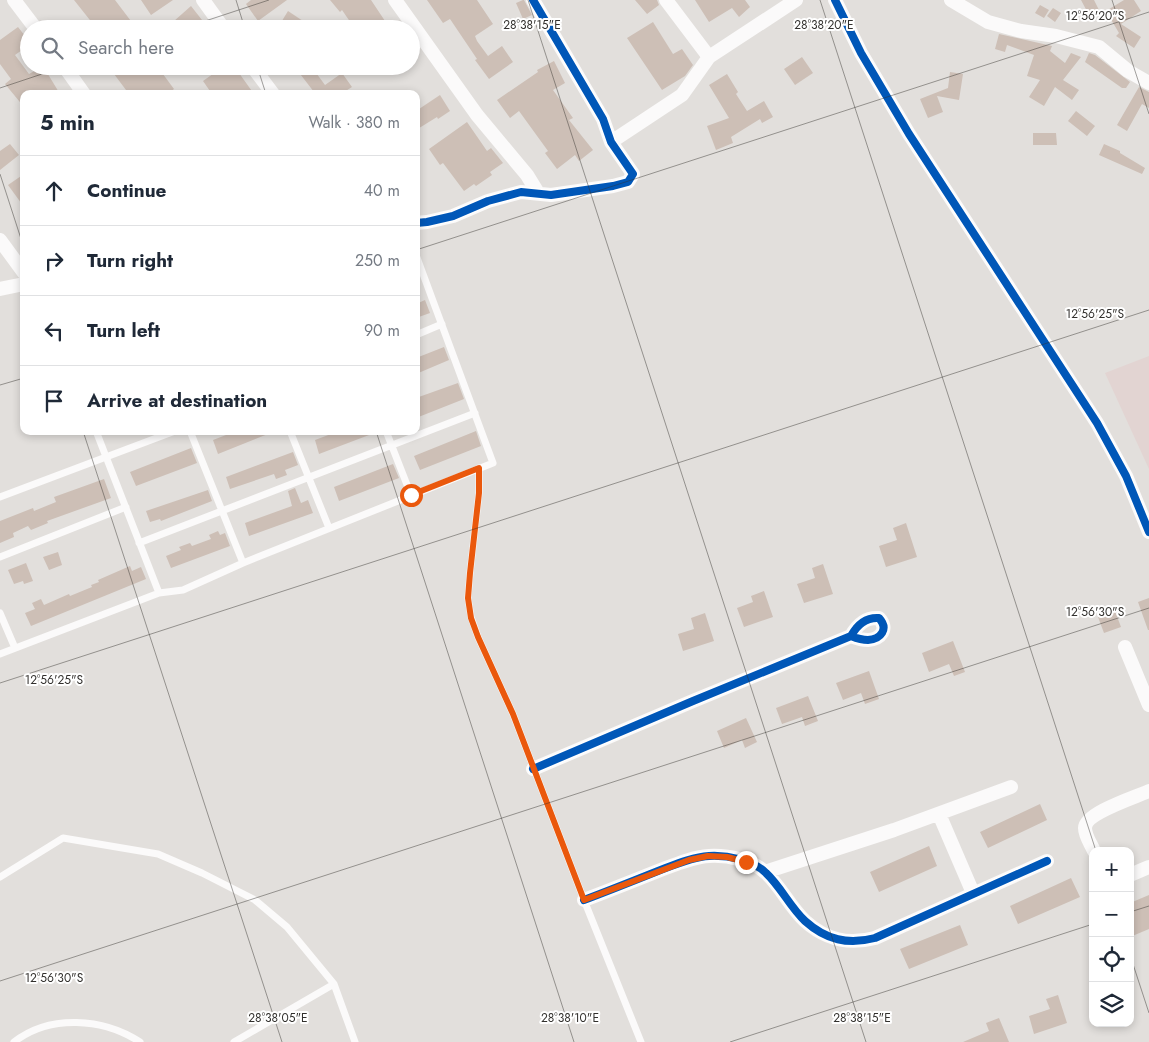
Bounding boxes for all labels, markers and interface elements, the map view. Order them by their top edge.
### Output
text: 12°56'20"S [1066,7,1125,25]
text: 28°38'15"E [503,16,561,34]
text: 28°38'20"E [794,16,854,34]
search box [20,20,420,75]
icon: search [38,34,66,62]
text: Search here [78,34,174,61]
text: 5 min [40,108,95,138]
text: Walk · 380 m [309,111,400,134]
icon: ahead [40,177,68,205]
text: Continue [87,177,166,204]
text: 40 m [364,179,400,202]
icon: right [40,247,68,275]
text: Turn right [87,247,173,274]
text: 250 m [355,249,400,272]
text: 12°56'25"S [1066,305,1125,323]
icon: left [40,317,68,345]
text: Turn left [87,317,160,344]
text: 90 m [364,319,400,342]
icon: arrive [40,387,68,415]
text: Arrive at destination [87,387,267,414]
route start [400,484,423,507]
text: 12°56'30"S [1066,603,1125,621]
text: 12°56'25"S [25,671,84,689]
map controls [1089,847,1134,1027]
button: + [1089,847,1134,892]
route end [735,851,758,874]
button: − [1089,892,1134,937]
button: locate [1089,937,1134,982]
text: 12°56'30"S [25,969,84,987]
button: layers [1089,982,1134,1027]
text: 28°38'05"E [248,1009,308,1027]
text: 28°38'10"E [541,1009,599,1027]
text: 28°38'15"E [833,1009,891,1027]

